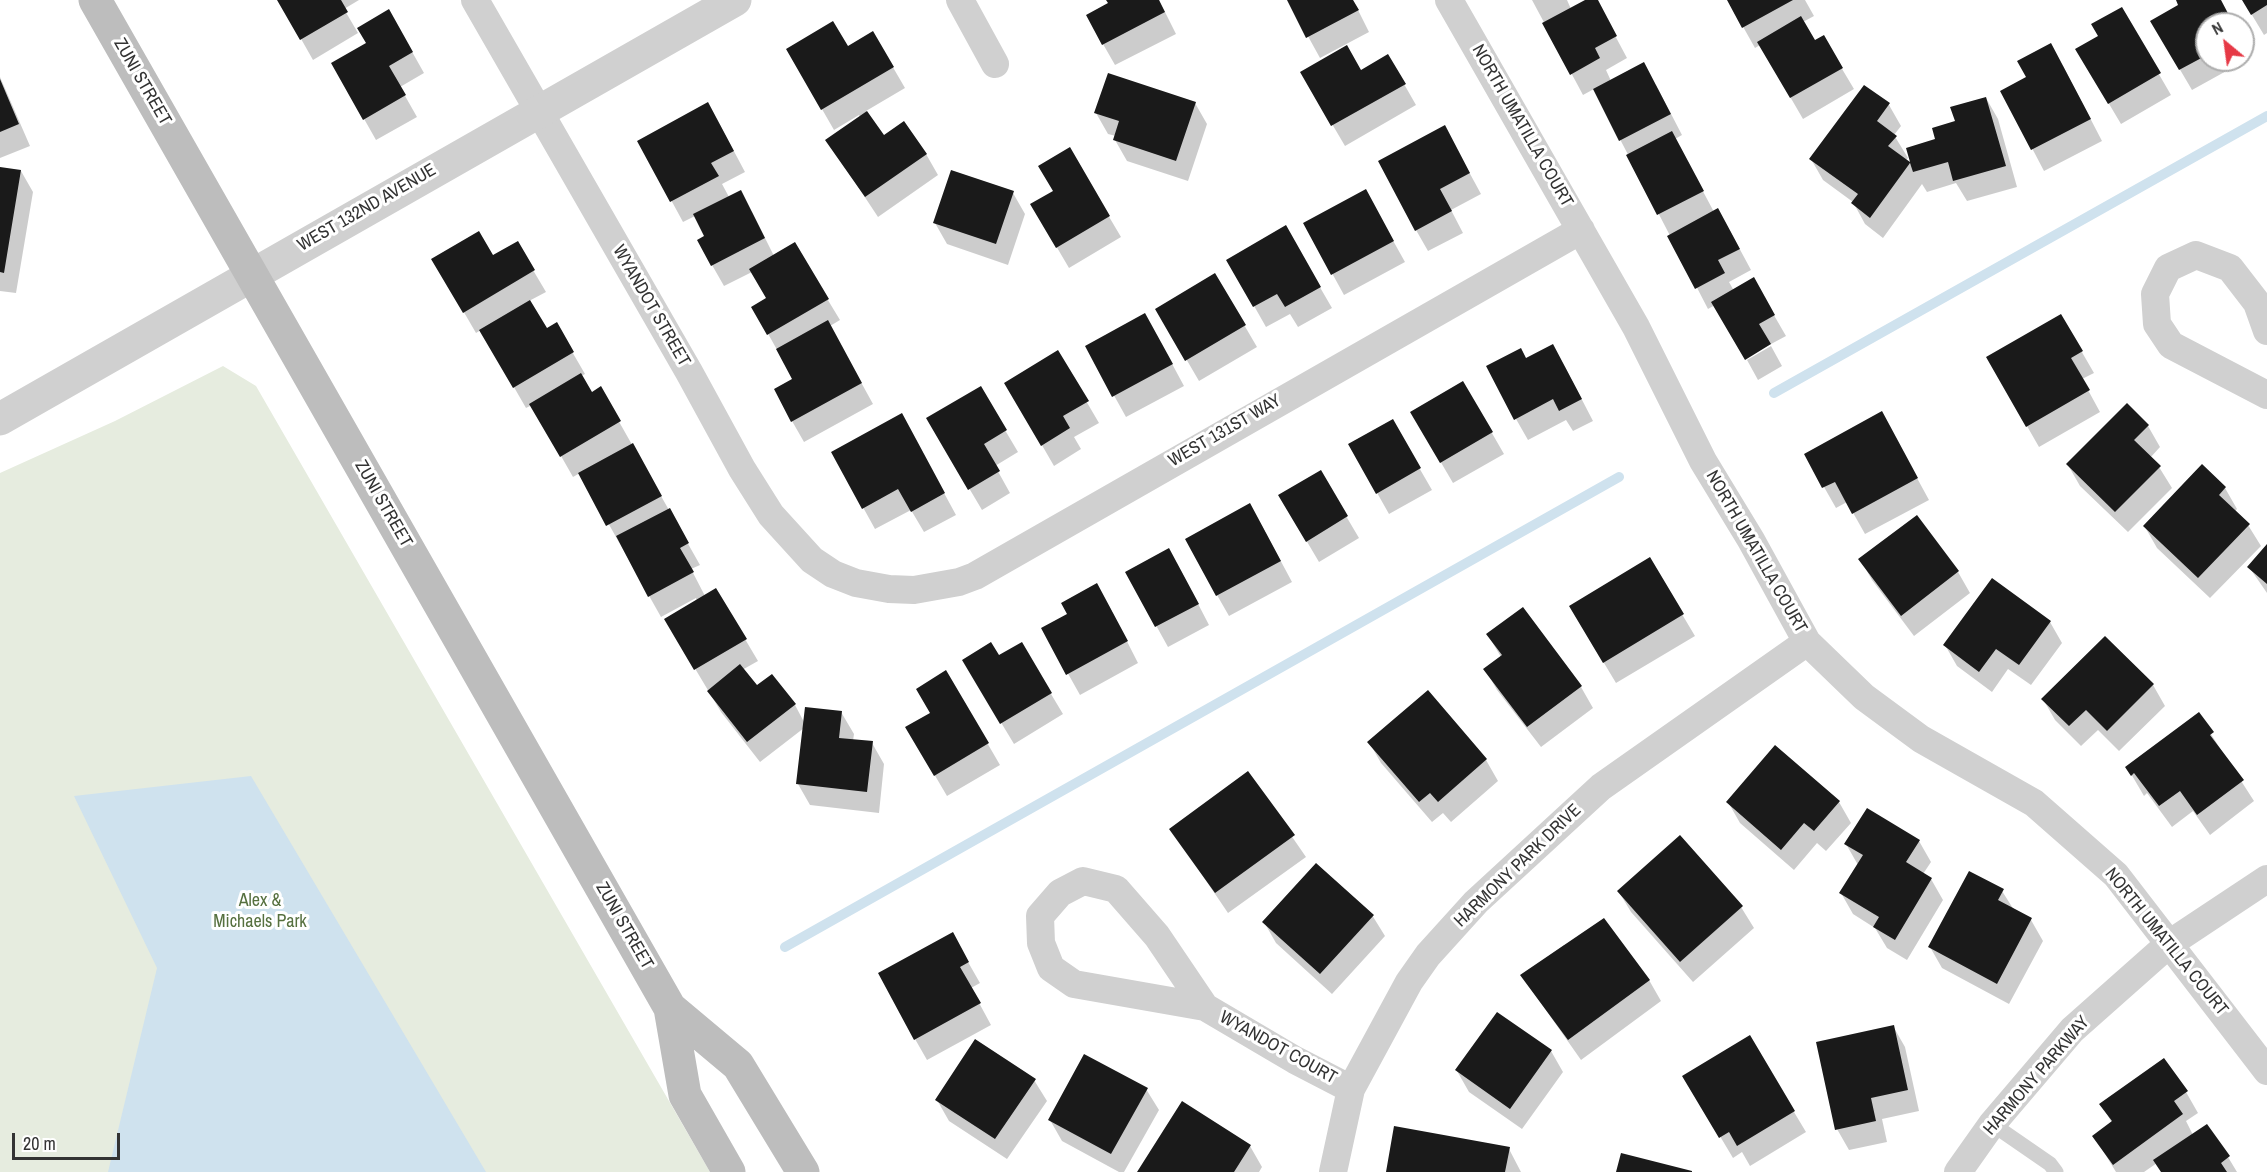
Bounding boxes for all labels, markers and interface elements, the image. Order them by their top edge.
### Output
north arrow [2195,12,2255,72]
text: N [2208,16,2227,40]
street label: ZUNI STREET [108,35,176,129]
street label: NORTH UMATILLA COURT [1467,41,1577,211]
street label: WEST 132ND AVENUE [294,160,440,256]
street label: WYANDOT STREET [607,241,695,371]
street label: WEST 131ST WAY [1165,390,1285,472]
street label: ZUNI STREET [349,457,417,551]
street label: NORTH UMATILLA COURT [1701,467,1811,637]
street label: HARMONY PARK DRIVE [1450,800,1586,932]
street label: NORTH UMATILLA COURT [2100,864,2232,1020]
street label: ZUNI STREET [590,879,658,973]
park label: Alex & Michaels Park [213,890,307,932]
street label: WYANDOT COURT [1216,1007,1340,1089]
street label: HARMONY PARKWAY [1979,1012,2095,1140]
scale bar [15,1121,123,1159]
text: 20 m [23,1131,56,1156]

